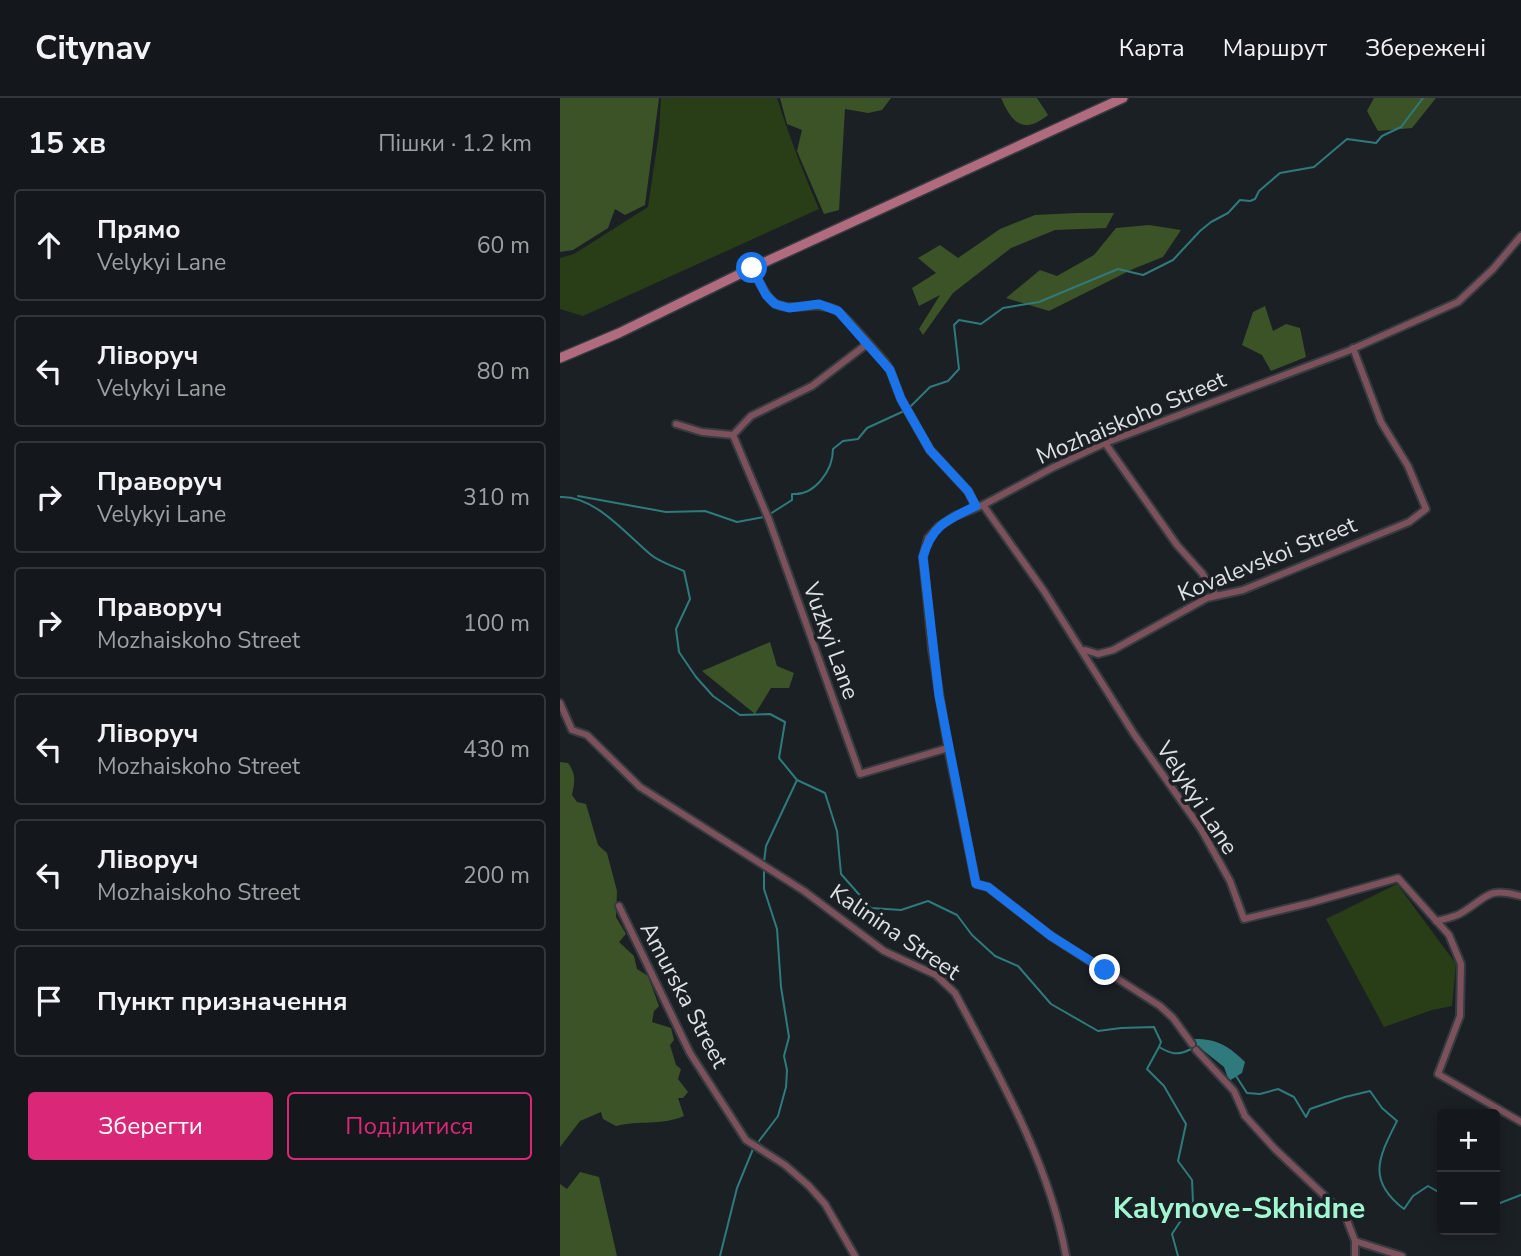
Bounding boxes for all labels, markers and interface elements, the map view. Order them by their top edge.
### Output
text: Citynav [35,26,151,71]
text: Карта [1119,32,1185,64]
text: Маршрут [1223,32,1327,64]
text: Збережені [1365,32,1486,64]
text: 15 хв [28,123,106,164]
text: Пішки · 1.2 km [378,128,532,159]
text: Прямо [97,212,181,247]
icon: ahead [30,226,68,264]
text: 60 m [477,230,530,261]
text: Velykyi Lane [97,247,226,278]
route start [736,252,767,283]
text: Ліворуч [97,338,198,373]
icon: left [30,352,68,390]
text: 80 m [477,356,530,387]
street label: Mozhaiskoho Street [1031,364,1231,472]
text: Velykyi Lane [97,373,226,404]
text: Праворуч [97,464,222,499]
icon: right [30,478,68,516]
text: 310 m [463,482,530,513]
text: Velykyi Lane [97,499,226,530]
street label: Kovalevskoi Street [1173,509,1362,609]
street label: Vuzkyi Lane [795,577,867,704]
text: Праворуч [97,590,222,625]
icon: right [30,604,68,642]
text: 100 m [463,608,530,639]
text: Mozhaiskoho Street [97,625,300,656]
text: Ліворуч [97,716,198,751]
icon: left [30,730,68,768]
text: 430 m [463,734,530,765]
street label: Velykyi Lane [1148,735,1245,861]
text: Mozhaiskoho Street [97,751,300,782]
text: Ліворуч [97,842,198,877]
icon: left [30,856,68,894]
text: 200 m [463,860,530,891]
text: Mozhaiskoho Street [97,877,300,908]
street label: Kalinina Street [824,877,967,988]
street label: Amurska Street [633,917,736,1074]
route end [1089,954,1120,985]
icon: arrive [30,982,68,1020]
text: Пункт призначення [97,984,348,1019]
button: Зберегти [28,1092,273,1160]
button: Поділитися [287,1092,532,1160]
map controls [1437,1109,1500,1235]
button: + [1437,1109,1500,1172]
button: − [1437,1172,1500,1235]
district label: Kalynove-Skhidne [1113,1188,1365,1229]

